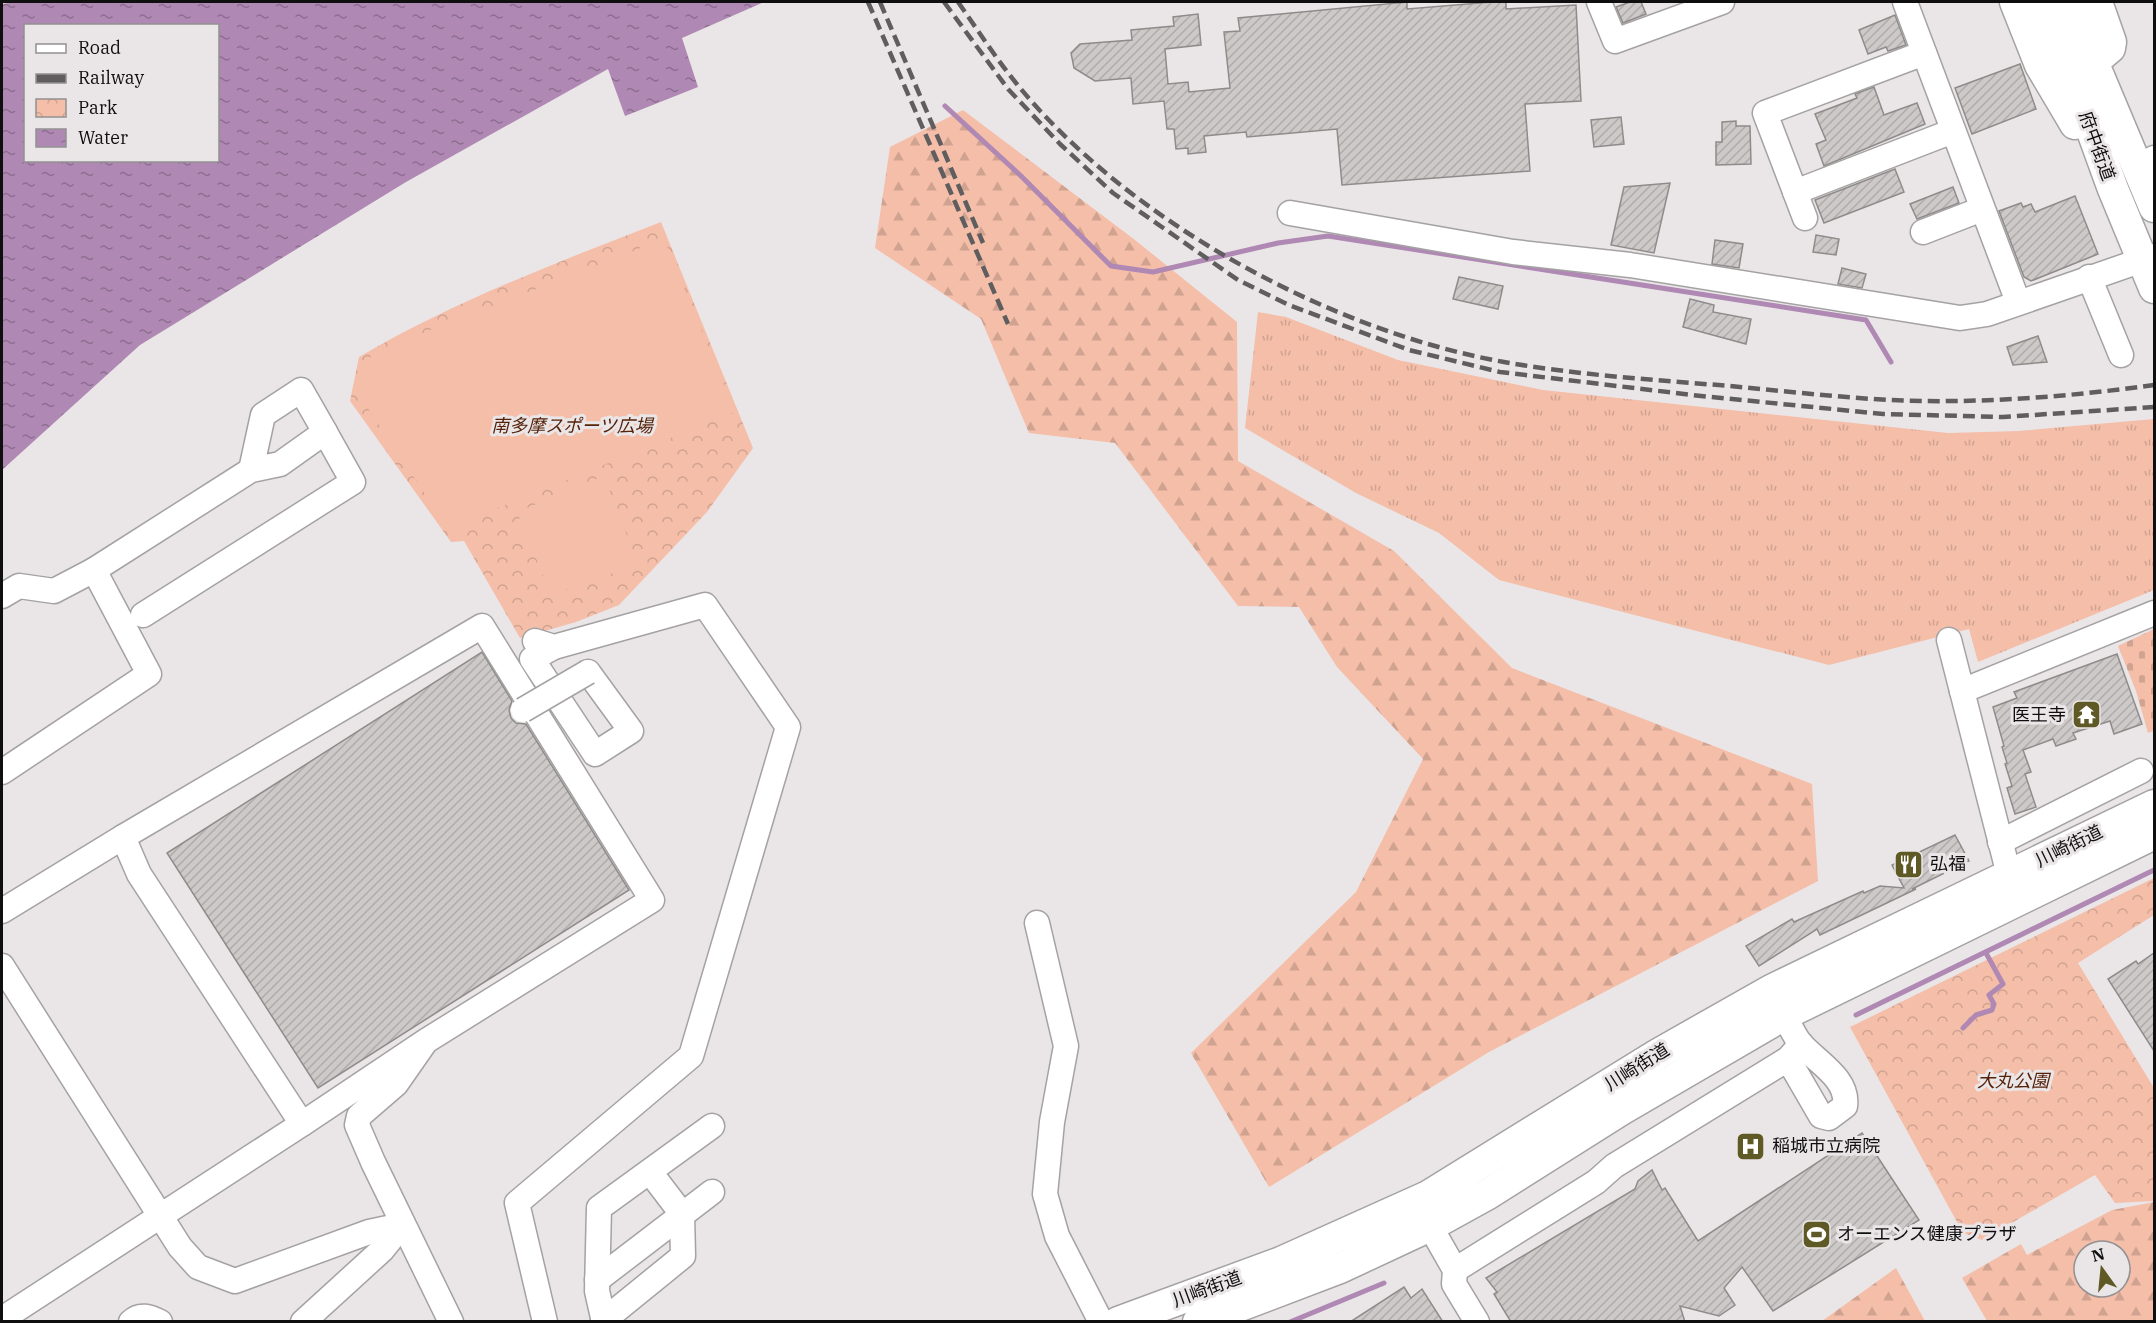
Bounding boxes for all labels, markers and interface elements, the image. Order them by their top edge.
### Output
legend [24,24,219,162]
text: Road [78,36,121,59]
text: Railway [78,66,144,89]
text: Park [78,96,118,119]
street label: 府中街道 [2074,108,2121,184]
text: Water [78,126,128,149]
park label: 南多摩スポーツ広場 [491,414,655,437]
temple icon: 医王寺 [2071,699,2103,731]
place label: 医王寺 [2012,703,2066,726]
street label: 川崎街道 [2031,819,2106,872]
restaurant icon: 弘福 [1893,848,1925,880]
place label: 弘福 [1930,852,1966,875]
street label: 川崎街道 [1600,1038,1673,1095]
park label: 大丸公園 [1977,1069,2052,1092]
hospital icon: 稲城市立病院 [1735,1130,1767,1162]
place label: 稲城市立病院 [1772,1134,1880,1157]
sports icon: オーエンス健康プラザ [1800,1218,1832,1250]
place label: オーエンス健康プラザ [1837,1222,2017,1245]
north arrow [2072,1239,2132,1299]
text: N [2089,1243,2107,1266]
street label: 川崎街道 [1169,1265,1245,1312]

